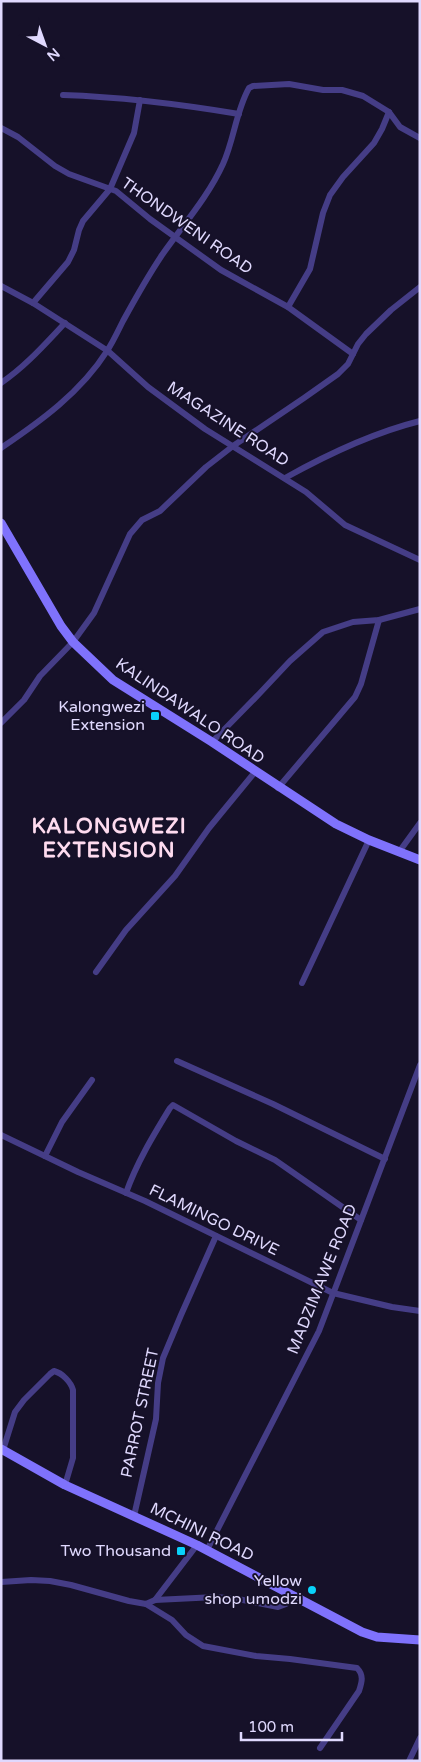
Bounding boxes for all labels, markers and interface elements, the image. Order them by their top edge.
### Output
north arrow [20,20,70,70]
text: N [43,44,63,65]
street label: THONDWENI ROAD [117,173,257,279]
street label: MAGAZINE ROAD [163,377,293,471]
street label: KALINDAWALO ROAD [112,654,268,768]
place label: Kalongwezi Extension [58,697,145,735]
marker: Kalongwezi Extension [149,710,161,722]
district label: KALONGWEZI EXTENSION [31,814,187,863]
street label: FLAMINGO DRIVE [146,1180,282,1260]
street label: MADZIMAWE ROAD [283,1201,361,1357]
street label: PARROT STREET [117,1346,164,1480]
street label: MCHINI ROAD [147,1498,257,1566]
place label: Two Thousand [61,1541,171,1561]
marker: Two Thousand [175,1545,187,1557]
place label: Yellow shop umodzi [204,1571,302,1609]
marker: Yellow shop umodzi [306,1584,318,1596]
scale bar [241,1710,342,1742]
text: 100 m [248,1718,294,1736]

